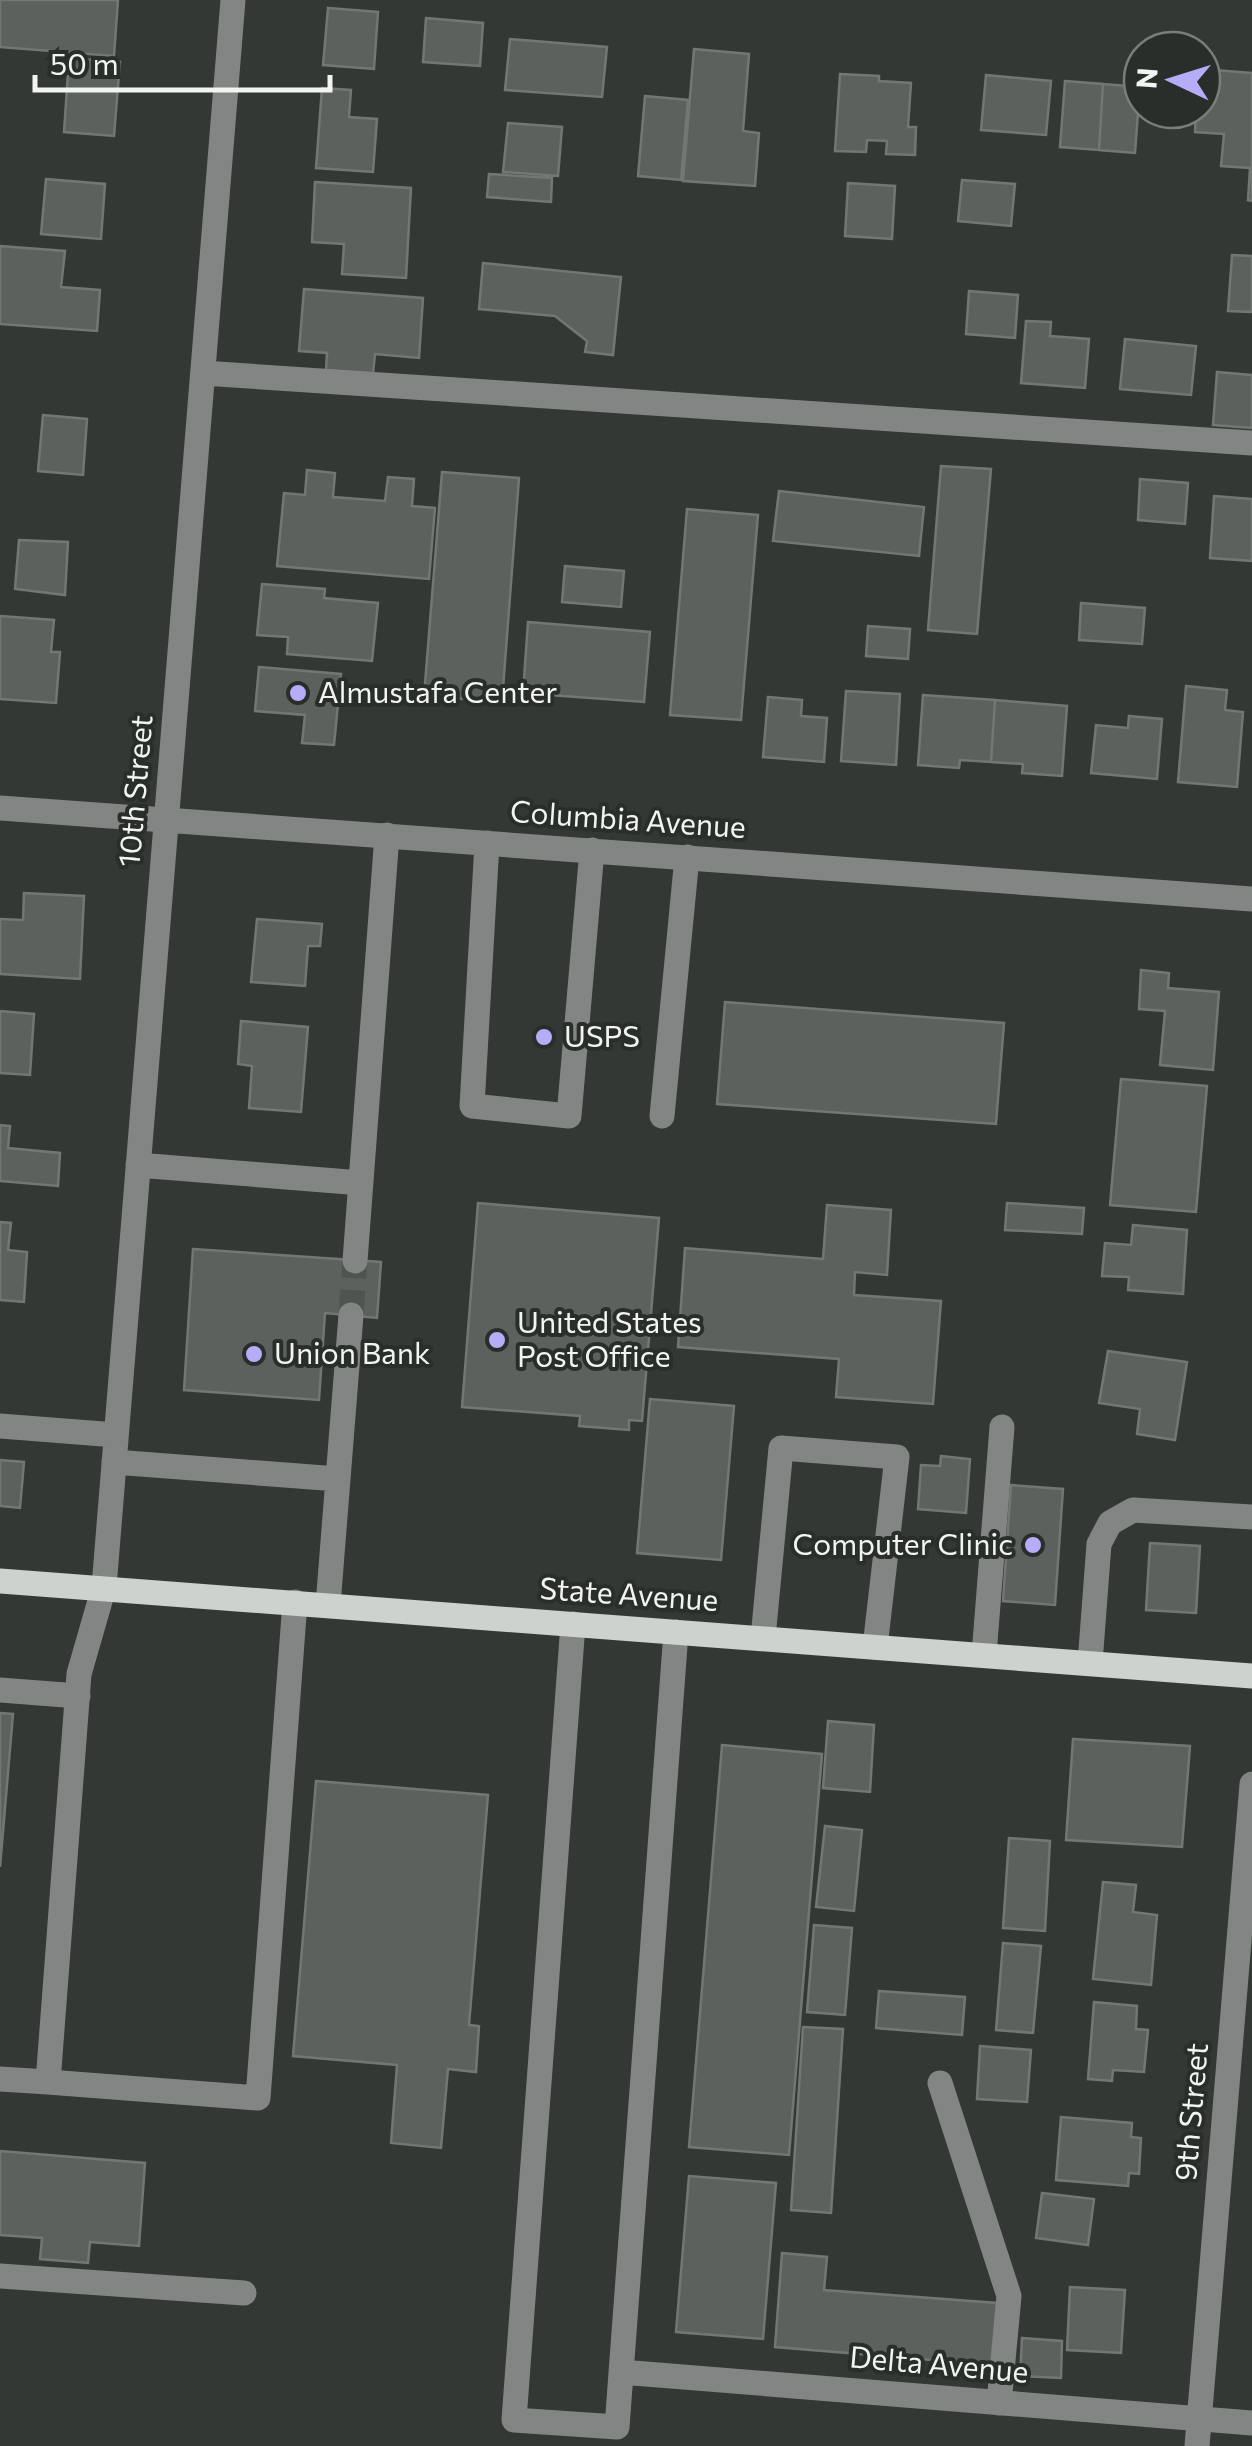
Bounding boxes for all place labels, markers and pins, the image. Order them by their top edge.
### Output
place label: Almustafa Center [318,672,557,709]
marker: Almustafa Center [287,682,309,704]
place label: USPS [564,1016,640,1053]
marker: USPS [533,1026,555,1048]
place label: United States Post Office [517,1302,702,1373]
marker: United States Post Office [486,1329,508,1351]
place label: Union Bank [274,1333,430,1370]
marker: Union Bank [243,1343,265,1365]
place label: Computer Clinic [793,1524,1013,1561]
marker: Computer Clinic [1022,1534,1044,1556]

